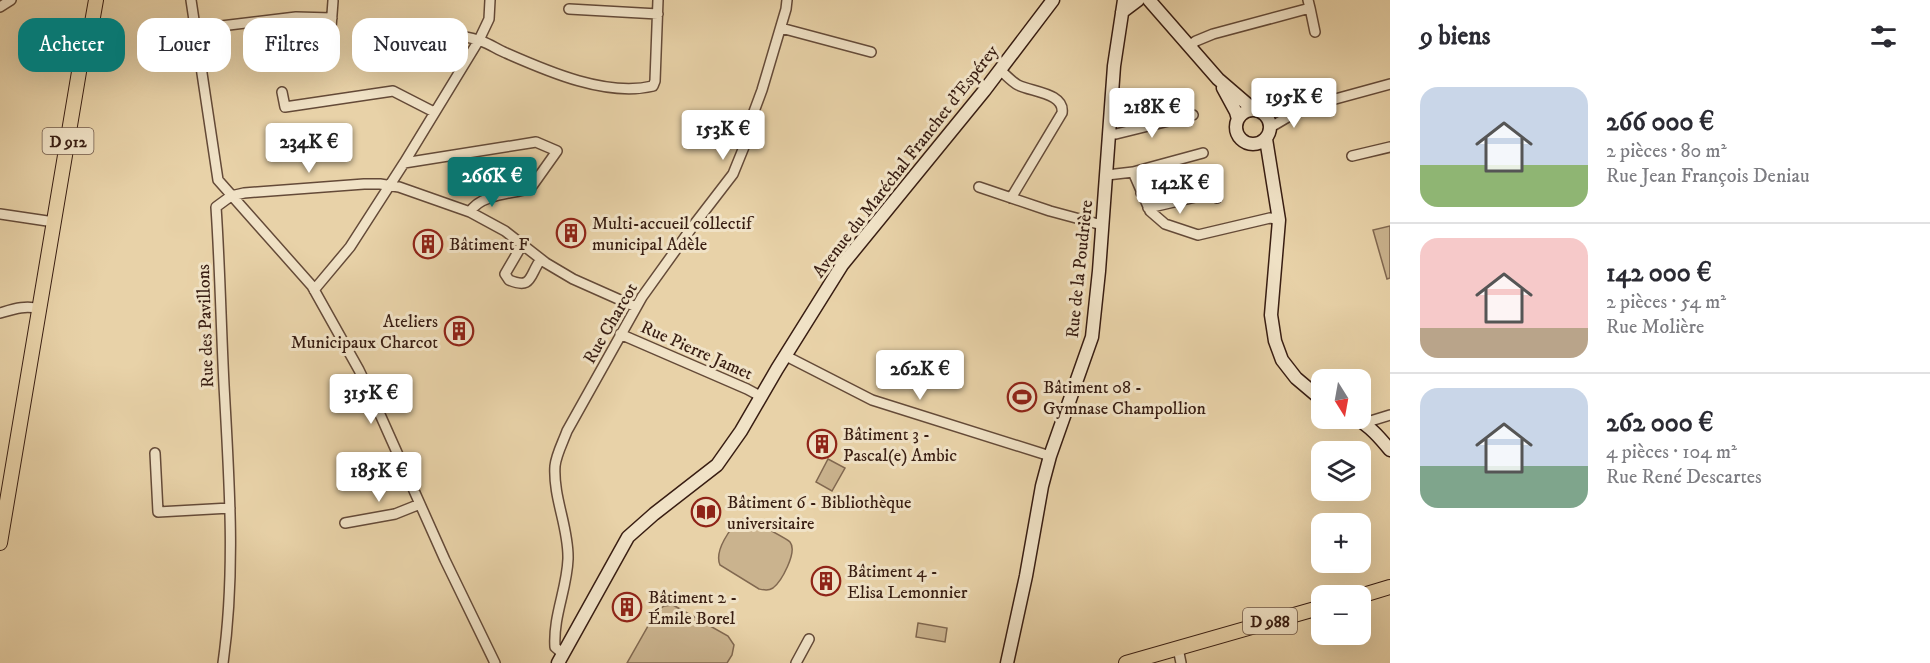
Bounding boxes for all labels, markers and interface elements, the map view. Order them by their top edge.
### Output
chip: Acheter [18,18,125,72]
chip: Louer [137,18,231,72]
chip: Filtres [243,18,340,72]
chip: Nouveau [352,18,468,72]
text: 9 biens [1420,20,1490,53]
icon: filters [1867,20,1900,53]
street label: Avenue du Maréchal Franchet d'Espérey [808,41,1004,282]
pin: 195K € [1245,78,1343,129]
text: 195K € [1265,85,1323,110]
pin: 218K € [1103,88,1201,139]
text: 218K € [1123,95,1181,120]
text: 266 000 € [1606,106,1714,139]
pin: 153K € [674,110,772,161]
icon: home [1468,111,1540,183]
text: 153K € [696,117,750,142]
pin: 234K € [260,123,358,174]
road number: D 912 [42,128,94,154]
text: 234K € [280,130,338,155]
text: 2 pièces · 80 m² [1606,139,1727,164]
pin: 266K € [443,157,541,208]
text: 266K € [462,164,522,189]
pin: 142K € [1131,164,1229,215]
text: Rue Jean François Deniau [1606,164,1810,189]
text: 142K € [1151,171,1209,196]
street label: Rue de la Poudrière [1062,199,1098,339]
place label: Multi-accueil collectif municipal Adèle [592,213,755,256]
building icon: Multi-accueil collectif municipal Adèle [555,217,587,249]
building icon: Bâtiment F [412,228,444,260]
place label: Bâtiment F [449,234,529,256]
text: 142 000 € [1606,257,1712,290]
icon: home [1468,262,1540,334]
street label: Rue des Pavillons [193,264,219,388]
street label: Rue Charcot [579,279,643,368]
text: 2 pièces · 54 m² [1606,290,1726,315]
place label: Ateliers Municipaux Charcot [291,311,438,354]
building icon: Ateliers Municipaux Charcot [443,315,475,347]
text: Rue Molière [1606,315,1704,340]
street label: Rue Pierre Jamet [637,316,756,386]
pin: 262K € [871,350,969,401]
text: 262K € [890,357,950,382]
north arrow [1311,369,1371,429]
map controls [1311,369,1371,645]
pin: 315K € [322,374,420,425]
place label: Bâtiment 08 - Gymnase Champollion [1043,377,1207,420]
text: 315K € [344,381,398,406]
sports icon: Bâtiment 08 - Gymnase Champollion [1006,381,1038,413]
text: 262 000 € [1606,407,1713,440]
icon: home [1468,412,1540,484]
place label: Bâtiment 3 - Pascal(e) Ambic [843,424,957,467]
building icon: Bâtiment 3 - Pascal(e) Ambic [806,428,838,460]
text: 4 pièces · 104 m² [1606,440,1737,465]
button: layers [1311,441,1371,501]
pin: 185K € [330,452,428,503]
text: 185K € [350,459,408,484]
text: Rue René Descartes [1606,465,1762,490]
place label: Bâtiment 6 - Bibliothèque universitaire [727,492,911,535]
library icon: Bâtiment 6 - Bibliothèque universitaire [690,496,722,528]
button: + [1311,513,1371,573]
place label: Bâtiment 4 - Elisa Lemonnier [847,561,968,604]
building icon: Bâtiment 4 - Elisa Lemonnier [810,565,842,597]
button: − [1311,585,1371,645]
place label: Bâtiment 2 - Émile Borel [648,587,737,630]
building icon: Bâtiment 2 - Émile Borel [611,591,643,623]
road number: D 988 [1243,608,1297,634]

